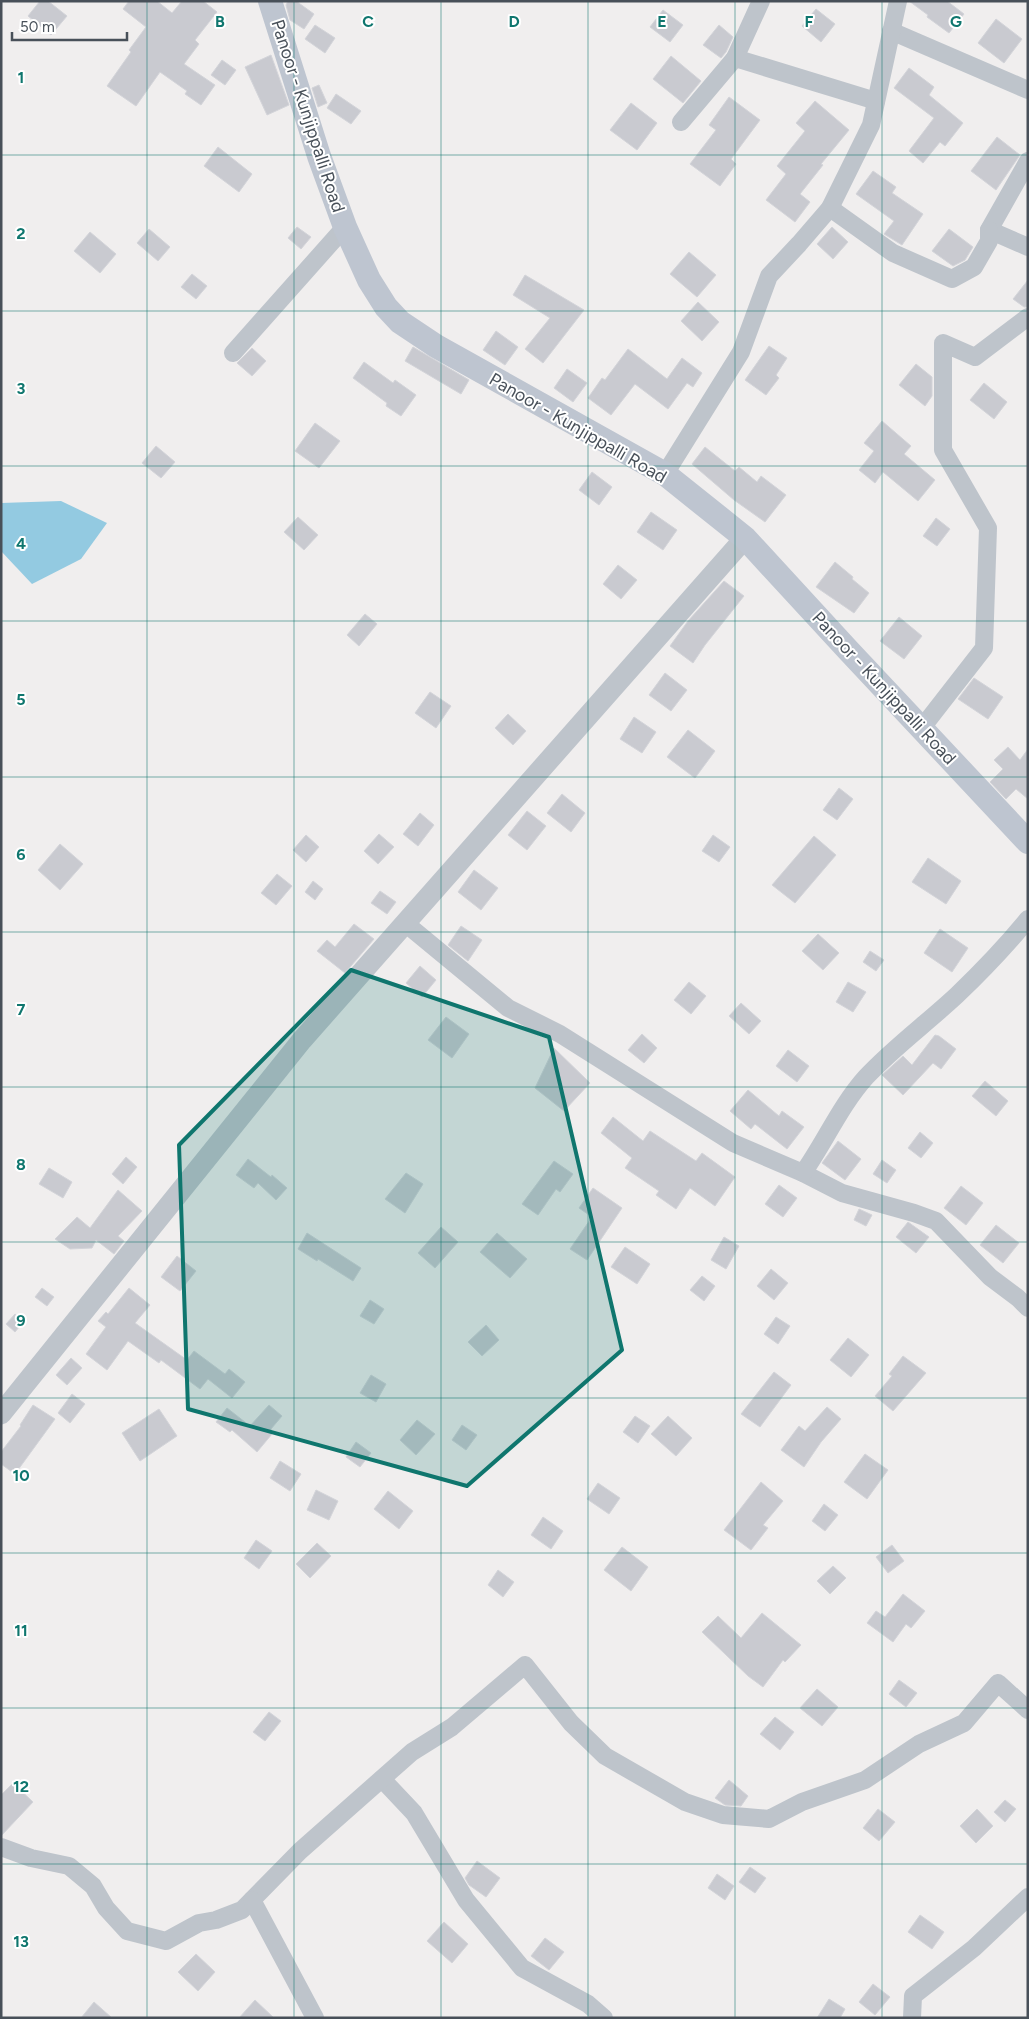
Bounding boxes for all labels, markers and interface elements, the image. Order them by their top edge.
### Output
scale bar [12,10,128,42]
text: B [215,12,225,31]
text: C [362,12,374,31]
text: D [508,12,520,31]
text: E [657,12,667,31]
text: F [805,12,814,31]
text: G [950,12,962,31]
street label: Panoor - Kunjippalli Road [266,17,350,215]
text: 50 m [20,18,55,36]
text: 1 [18,68,24,87]
text: 2 [16,224,26,243]
street label: Panoor - Kunjippalli Road [485,368,671,488]
text: 3 [17,379,26,398]
text: 4 [16,534,26,553]
street label: Panoor - Kunjippalli Road [807,607,961,769]
text: 5 [16,690,26,709]
text: 6 [16,845,26,864]
text: 7 [17,1000,26,1019]
text: 8 [16,1155,26,1174]
text: 9 [16,1311,26,1330]
text: 10 [12,1466,30,1485]
text: 11 [14,1621,28,1640]
text: 12 [13,1777,29,1796]
text: 13 [13,1932,29,1951]

